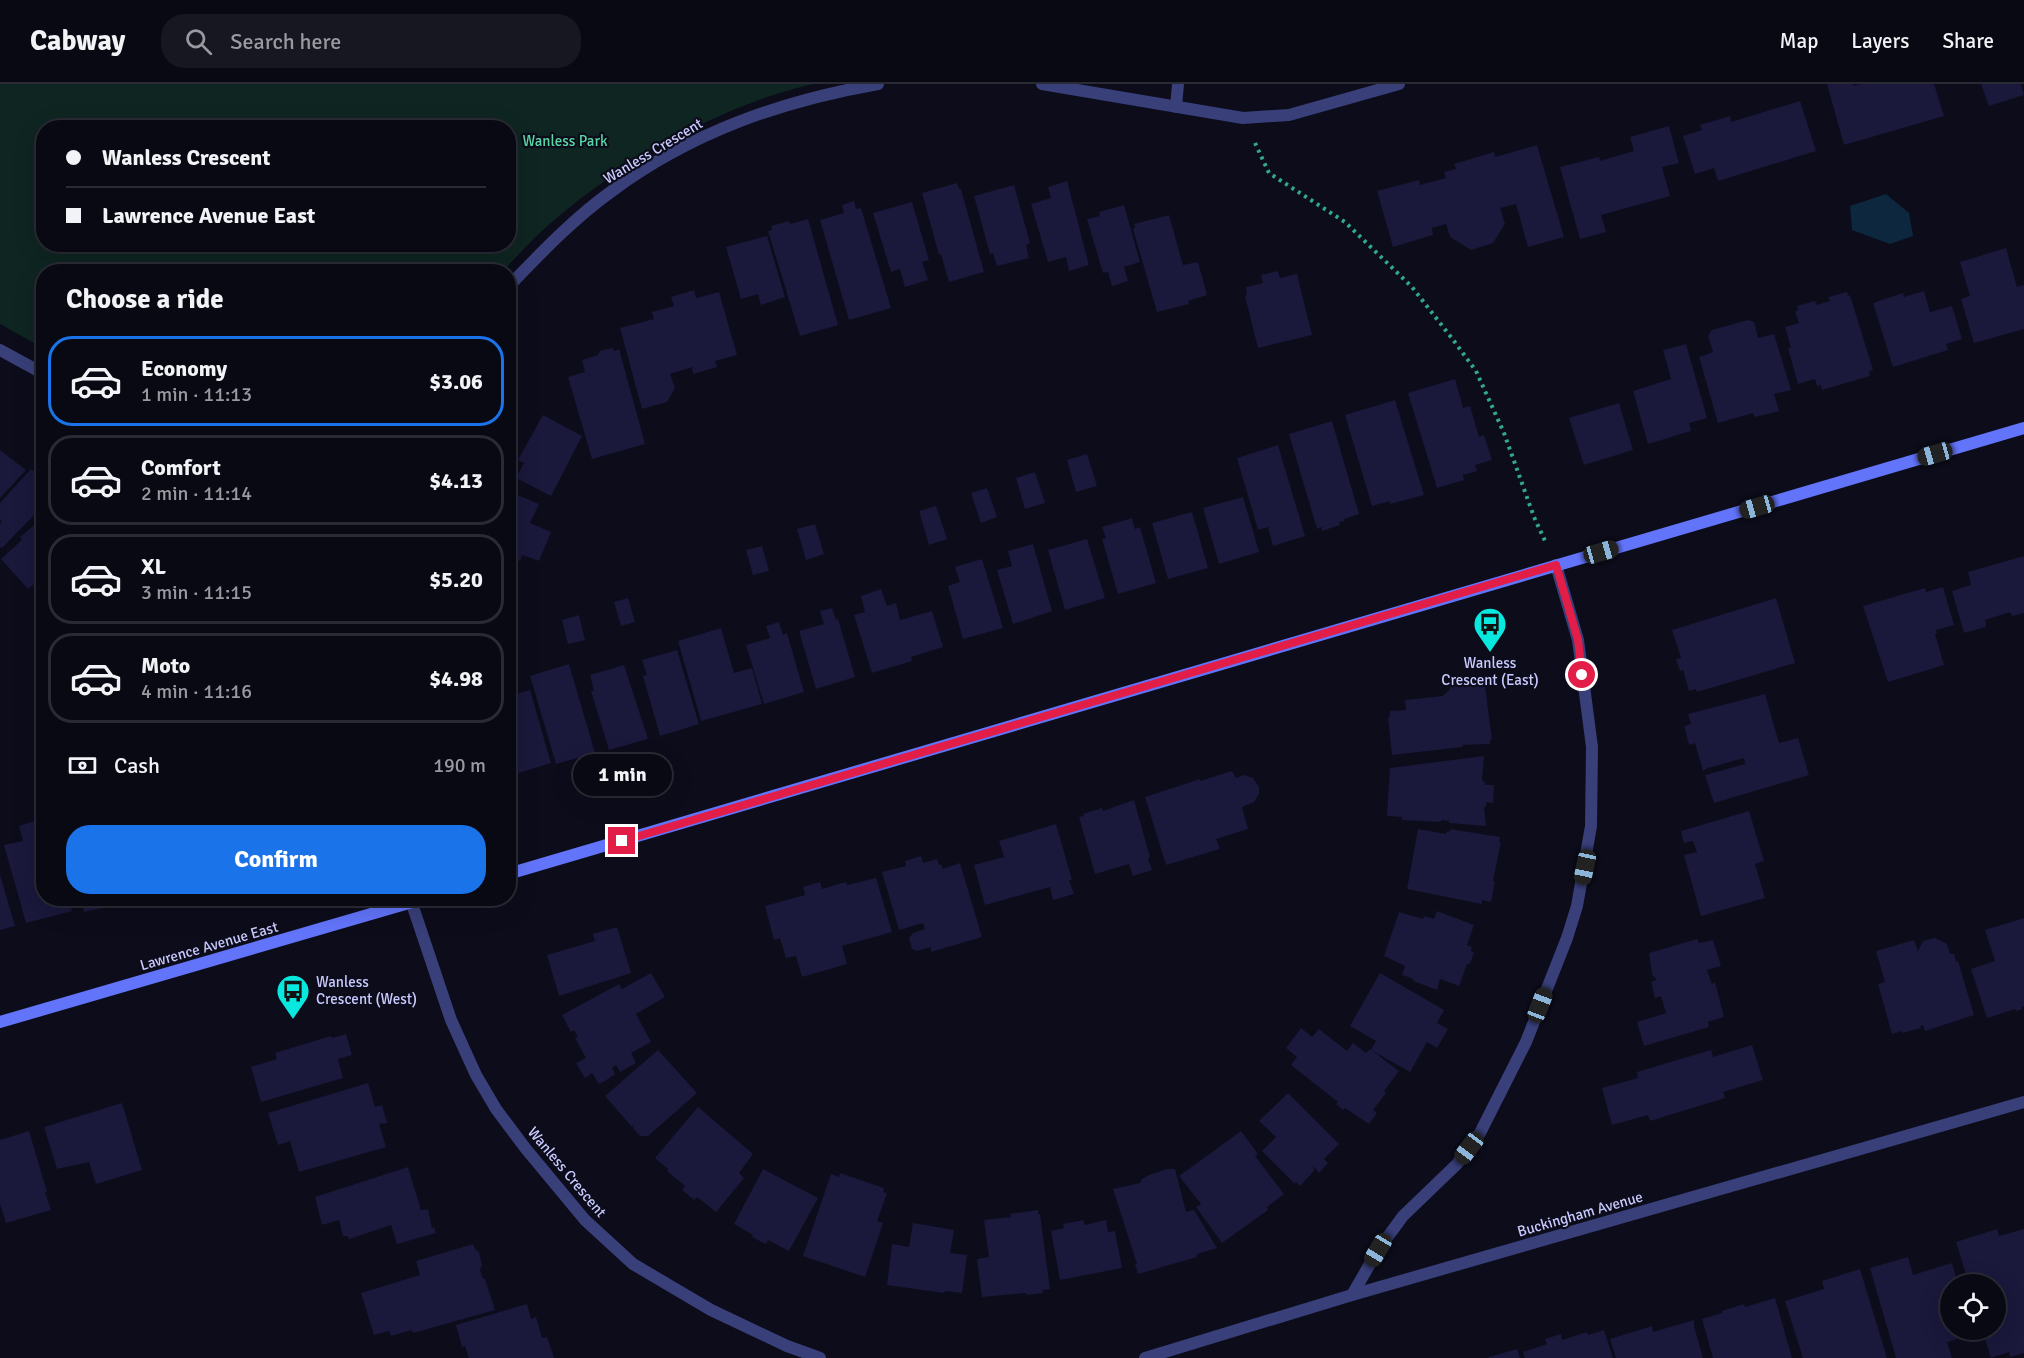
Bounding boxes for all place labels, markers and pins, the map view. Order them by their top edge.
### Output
bus stop icon: Wanless Crescent (East) [1472,606,1508,653]
place label: Wanless Crescent (East) [1441,654,1539,689]
bus stop icon: Wanless Crescent (West) [275,973,311,1020]
place label: Wanless Crescent (West) [316,973,417,1008]

